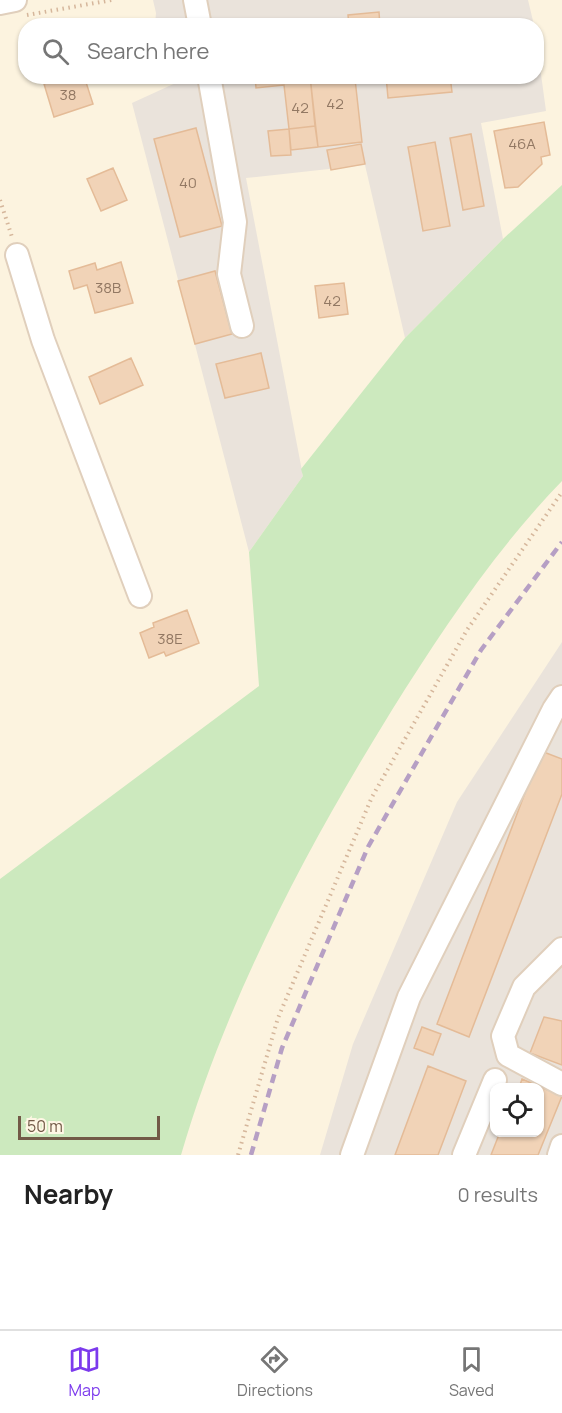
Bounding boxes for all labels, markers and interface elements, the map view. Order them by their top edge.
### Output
search box [18,18,544,84]
icon: search [39,35,72,68]
text: Search here [87,36,209,66]
house number: 38 [59,84,77,105]
house number: 42 [326,93,344,114]
house number: 42 [291,97,309,118]
house number: 46A [508,133,536,154]
house number: 40 [179,172,197,193]
house number: 38B [95,277,121,298]
house number: 42 [323,290,341,311]
house number: 38E [157,628,183,649]
map controls [490,1083,544,1137]
button: locate [490,1083,544,1137]
scale bar [18,1113,160,1140]
text: 50 m [27,1115,63,1137]
text: Nearby [24,1176,113,1212]
text: 0 results [458,1181,538,1208]
tab: Map [68,1343,101,1401]
tab: Directions [237,1343,313,1401]
tab: Saved [449,1343,494,1401]

